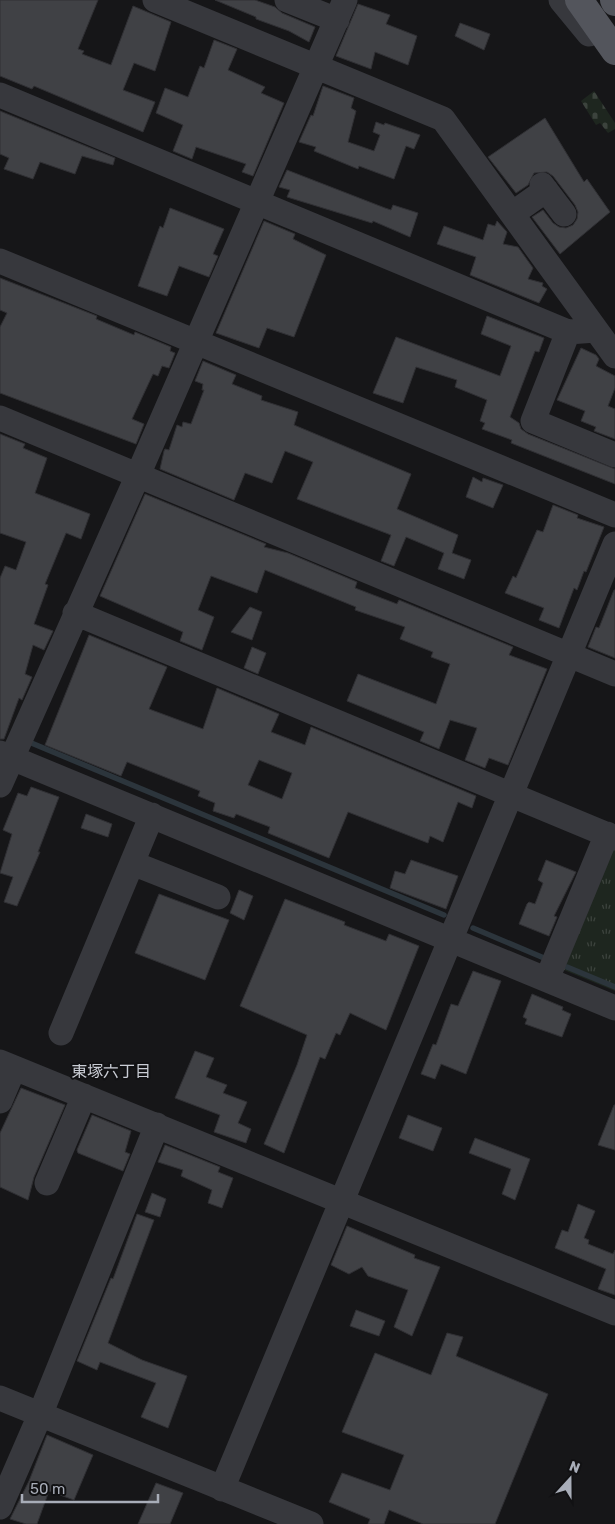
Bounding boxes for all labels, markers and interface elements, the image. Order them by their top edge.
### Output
district label: 東塚六丁目 [71,1062,151,1081]
north arrow [545,1454,595,1504]
text: N [567,1458,582,1477]
scale bar [22,1472,159,1504]
text: 50 m [30,1480,65,1498]

